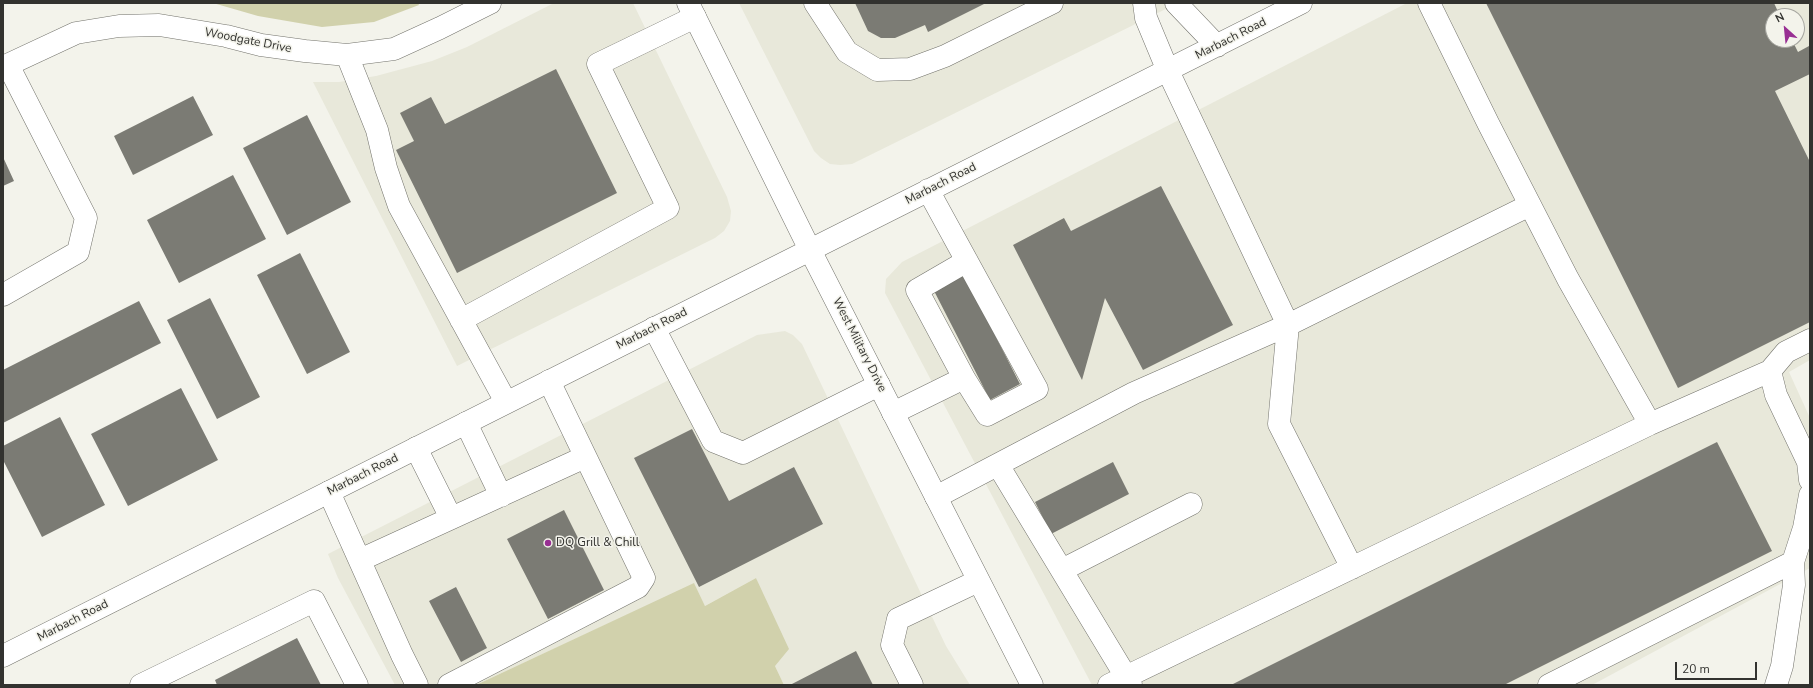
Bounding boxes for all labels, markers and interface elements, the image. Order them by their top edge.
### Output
north arrow [1765,8,1805,48]
text: N [1773,9,1787,26]
street label: Marbach Road [1193,15,1269,63]
street label: Woodgate Drive [203,26,293,56]
street label: Marbach Road [903,160,979,208]
street label: West Military Drive [829,295,889,395]
street label: Marbach Road [614,305,690,353]
street label: Marbach Road [325,451,401,499]
place label: DQ Grill & Chill [556,536,639,550]
marker: DQ Grill & Chill [543,538,553,548]
street label: Marbach Road [35,597,111,645]
scale bar [1677,654,1759,680]
text: 20 m [1682,661,1710,677]

